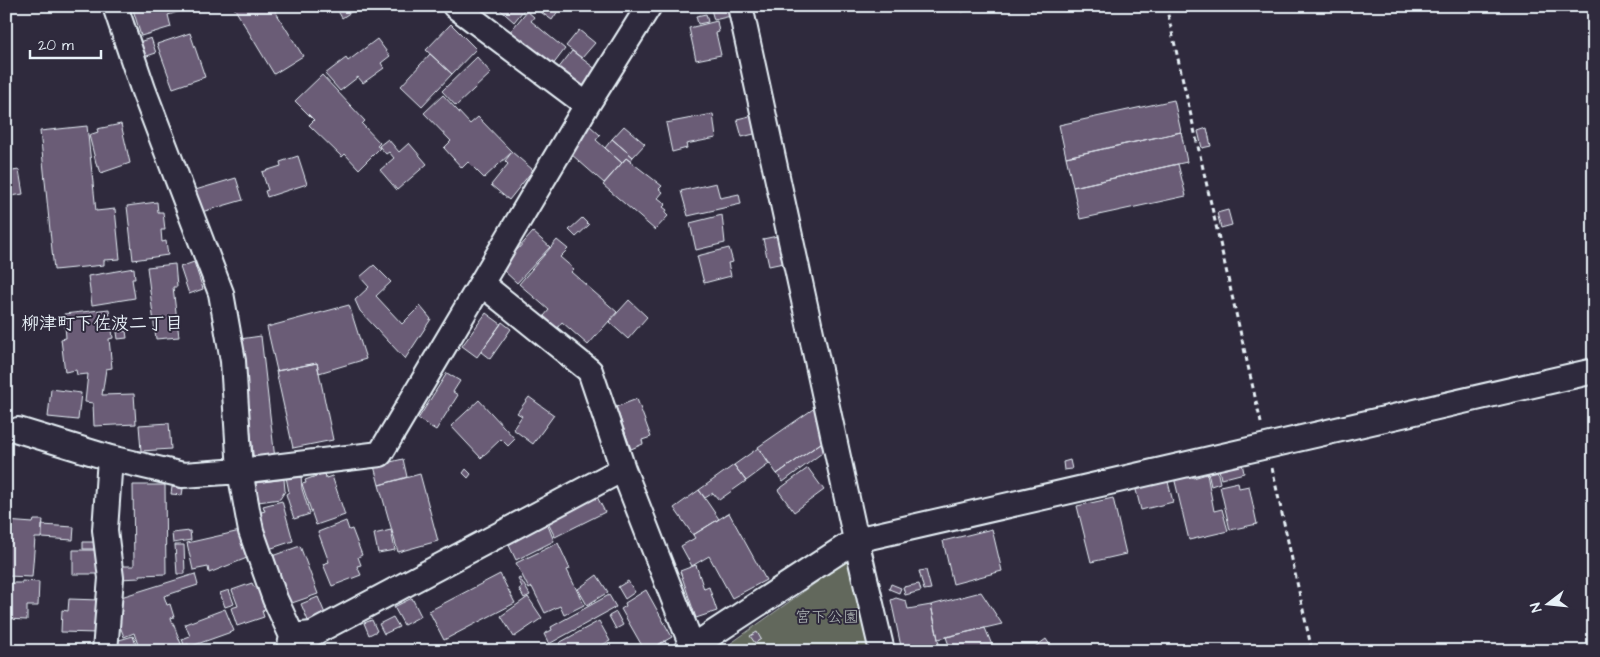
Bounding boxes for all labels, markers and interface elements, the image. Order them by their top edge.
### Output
scale bar [30,28,101,60]
text: 20 m [38,35,74,56]
district label: 柳津町下佐波二丁目 [21,311,183,336]
north arrow [1522,580,1572,630]
text: N [1526,600,1547,614]
park label: 宮下公園 [795,606,859,628]

